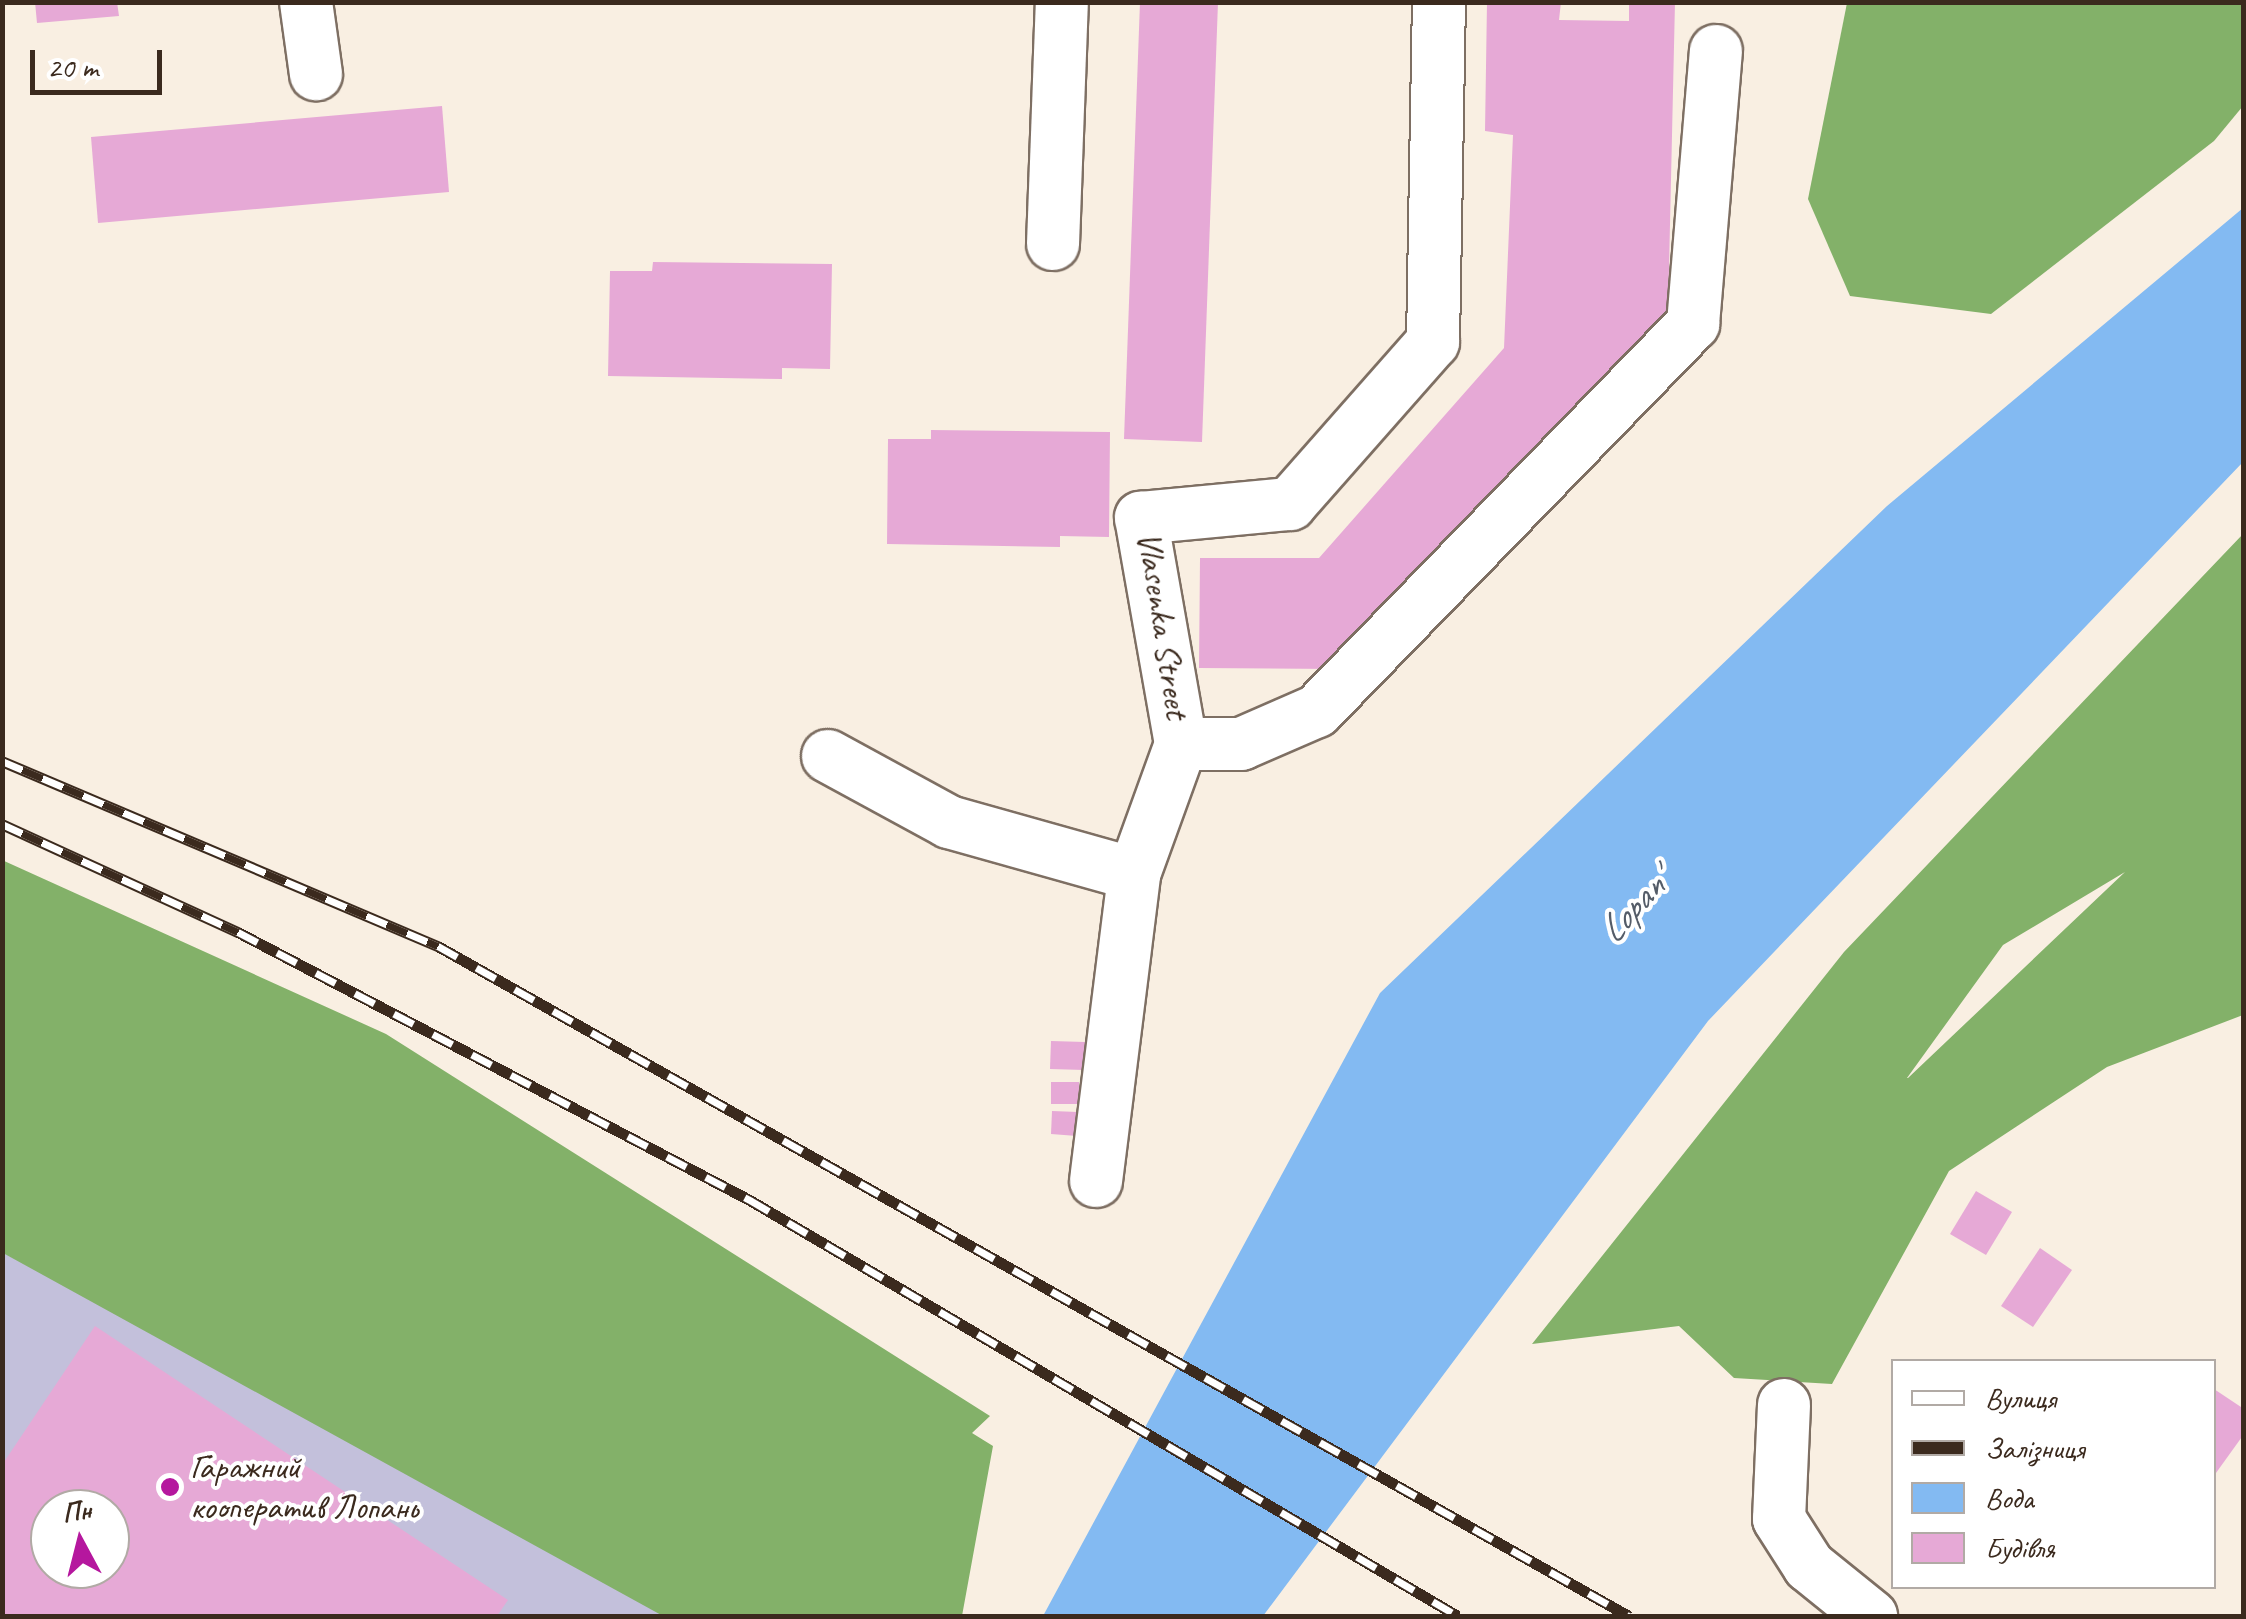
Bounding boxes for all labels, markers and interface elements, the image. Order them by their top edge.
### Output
scale bar [35,30,168,92]
text: 20 m [47,48,98,86]
street label: Vlasenka Street [1127,528,1199,722]
water label: Lopan' [1589,862,1677,952]
legend [1891,1359,2216,1589]
text: Вулиця [1985,1379,2056,1417]
text: Залізниця [1985,1429,2084,1467]
place label: Гаражний кооператив Лопань [190,1446,418,1528]
marker: Гаражний кооператив Лопань [159,1476,181,1498]
text: Вода [1985,1479,2034,1517]
north arrow [30,1489,130,1589]
text: Пн [60,1492,93,1530]
text: Будівля [1985,1529,2055,1567]

